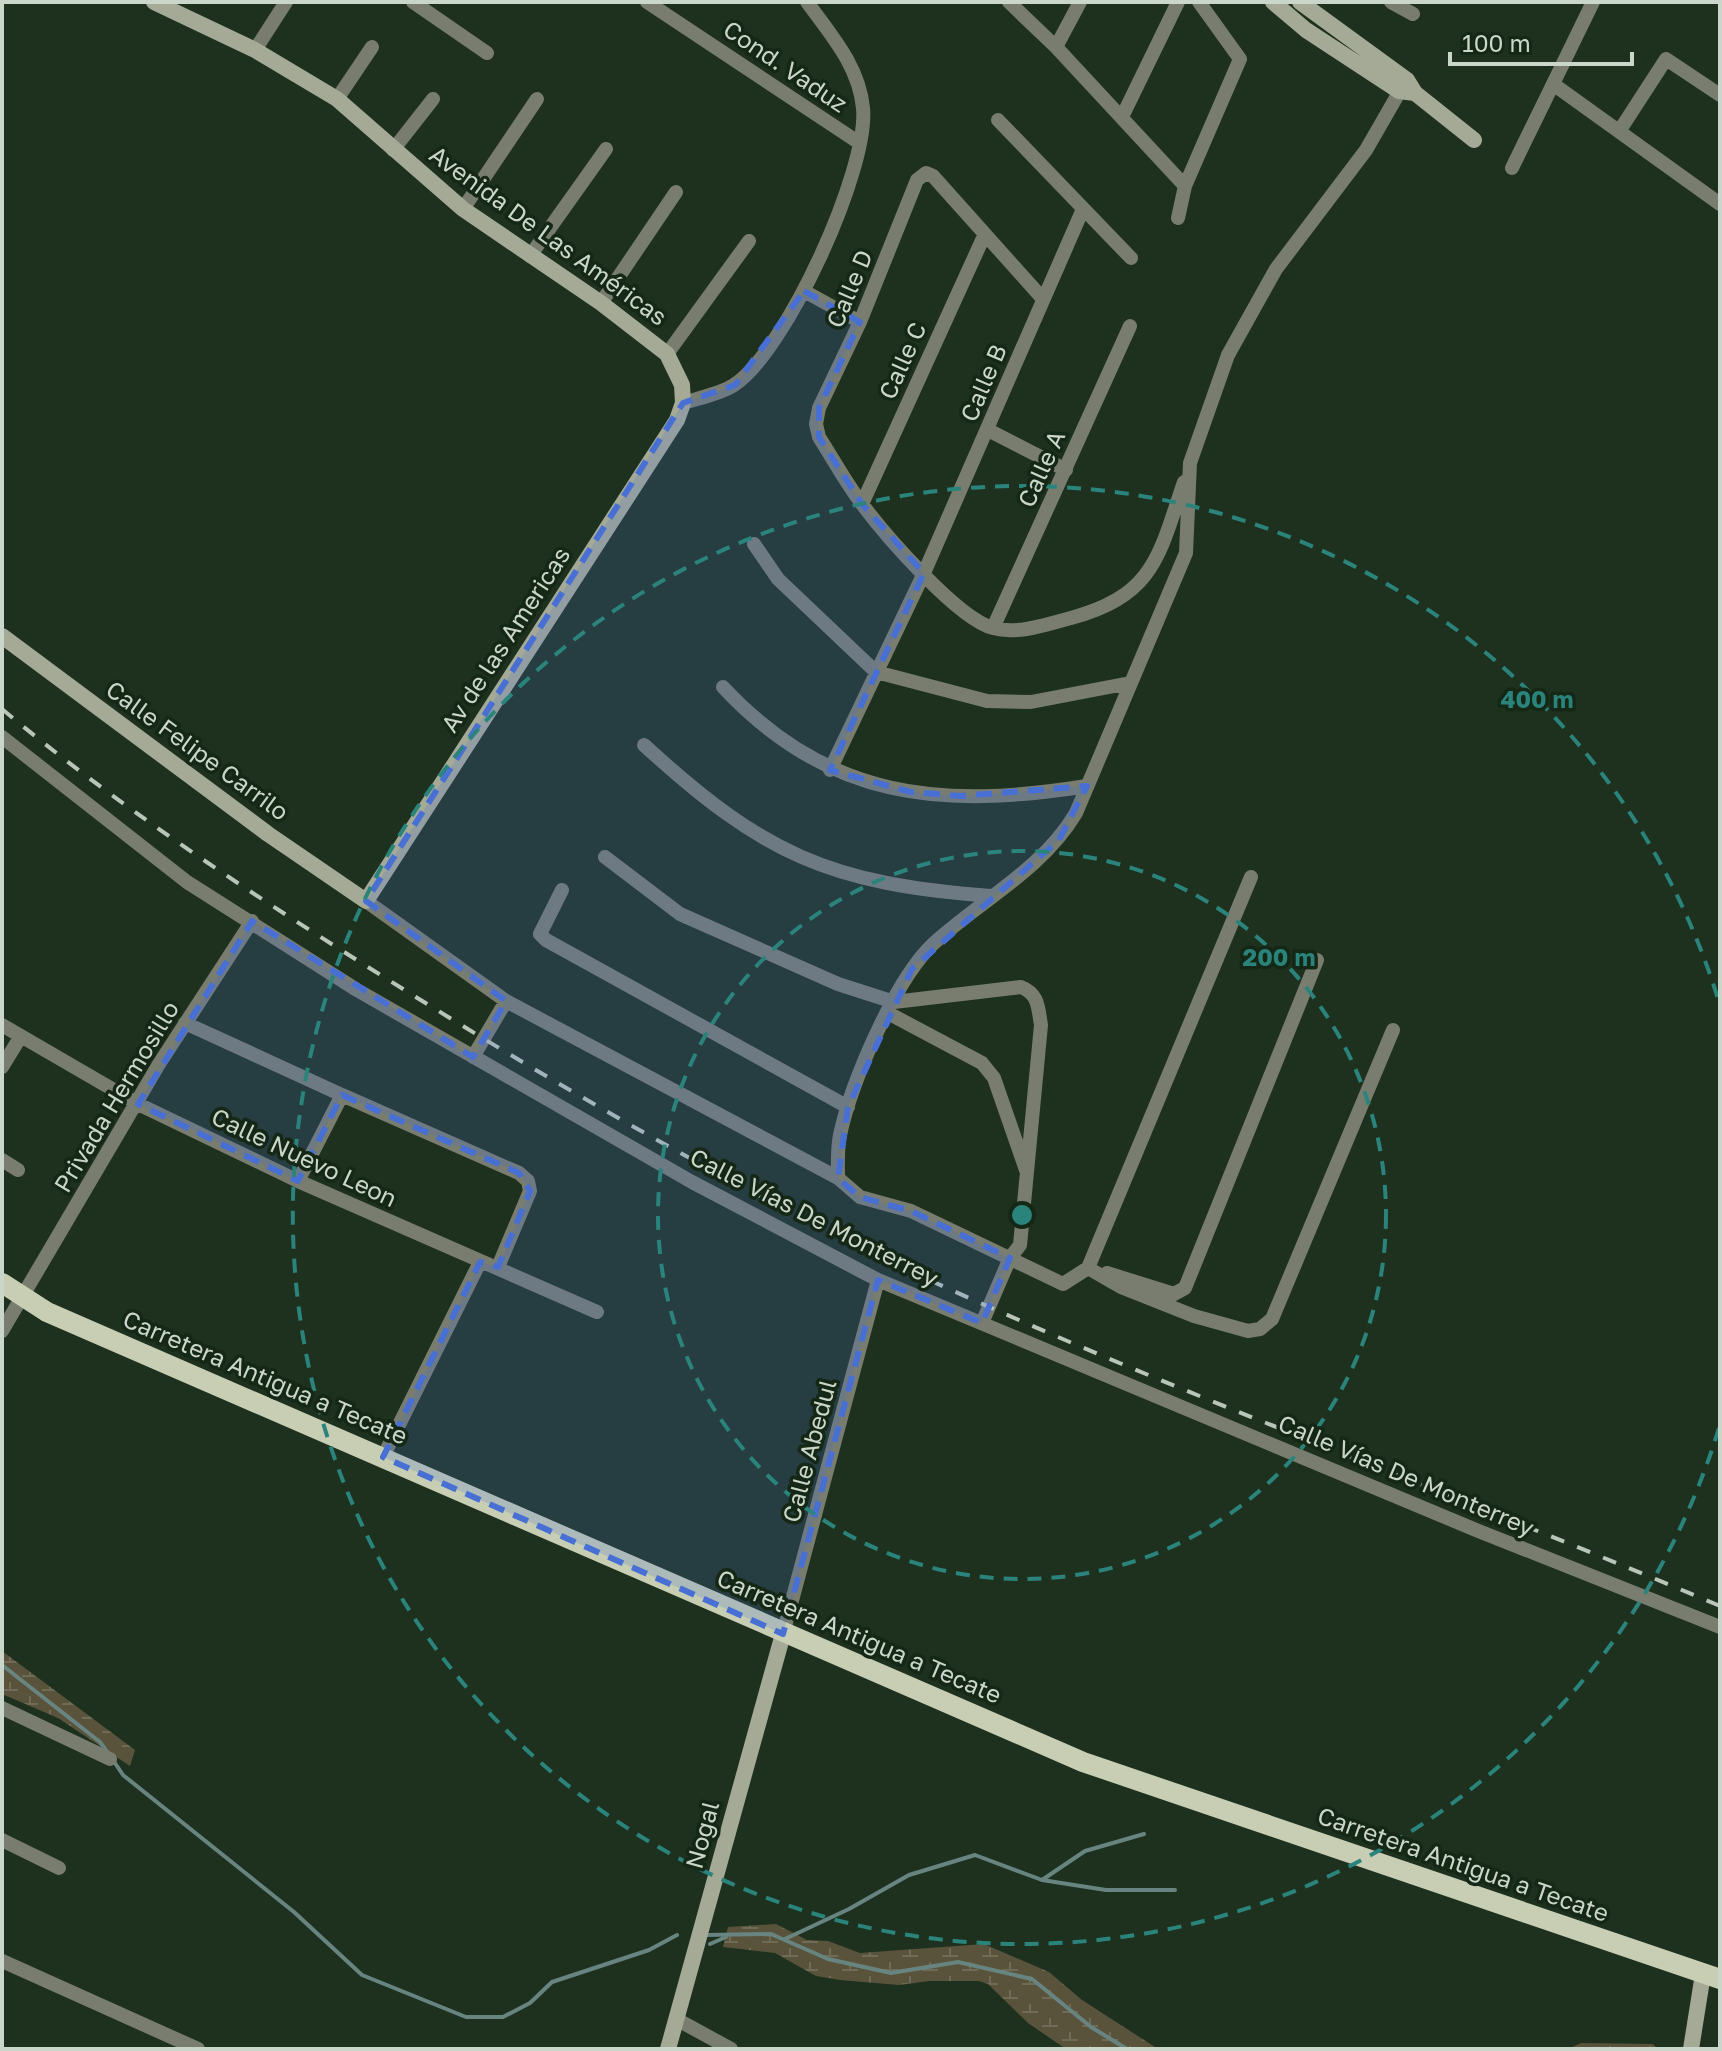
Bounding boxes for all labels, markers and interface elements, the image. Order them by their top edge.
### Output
street label: Cond. Vaduz [718,14,853,118]
scale bar [1450,16,1632,66]
text: 100 m [1462,28,1531,57]
street label: Avenida De Las Américas [425,139,673,331]
street label: Calle D [819,245,878,332]
street label: Calle C [872,317,931,403]
street label: Calle B [953,339,1012,425]
street label: Calle A [1011,425,1070,511]
street label: Av de las Americas [434,541,575,737]
street label: Calle Felipe Carrilo [101,674,295,826]
text: 400 m [1500,684,1574,713]
text: 200 m [1243,942,1315,971]
street label: Privada Hermosillo [47,995,184,1197]
street label: Calle Nuevo Leon [207,1101,402,1212]
street label: Calle Vías De Monterrey [686,1141,944,1292]
centre of rings [1008,1201,1036,1229]
street label: Carretera Antigua a Tecate [119,1303,412,1450]
street label: Calle Abedul [776,1376,842,1525]
street label: Calle Vías De Monterrey [1274,1408,1539,1542]
street label: Carretera Antigua a Tecate [713,1562,1006,1709]
street label: Nogal [679,1798,724,1872]
street label: Carretera Antigua a Tecate [1314,1800,1613,1927]

